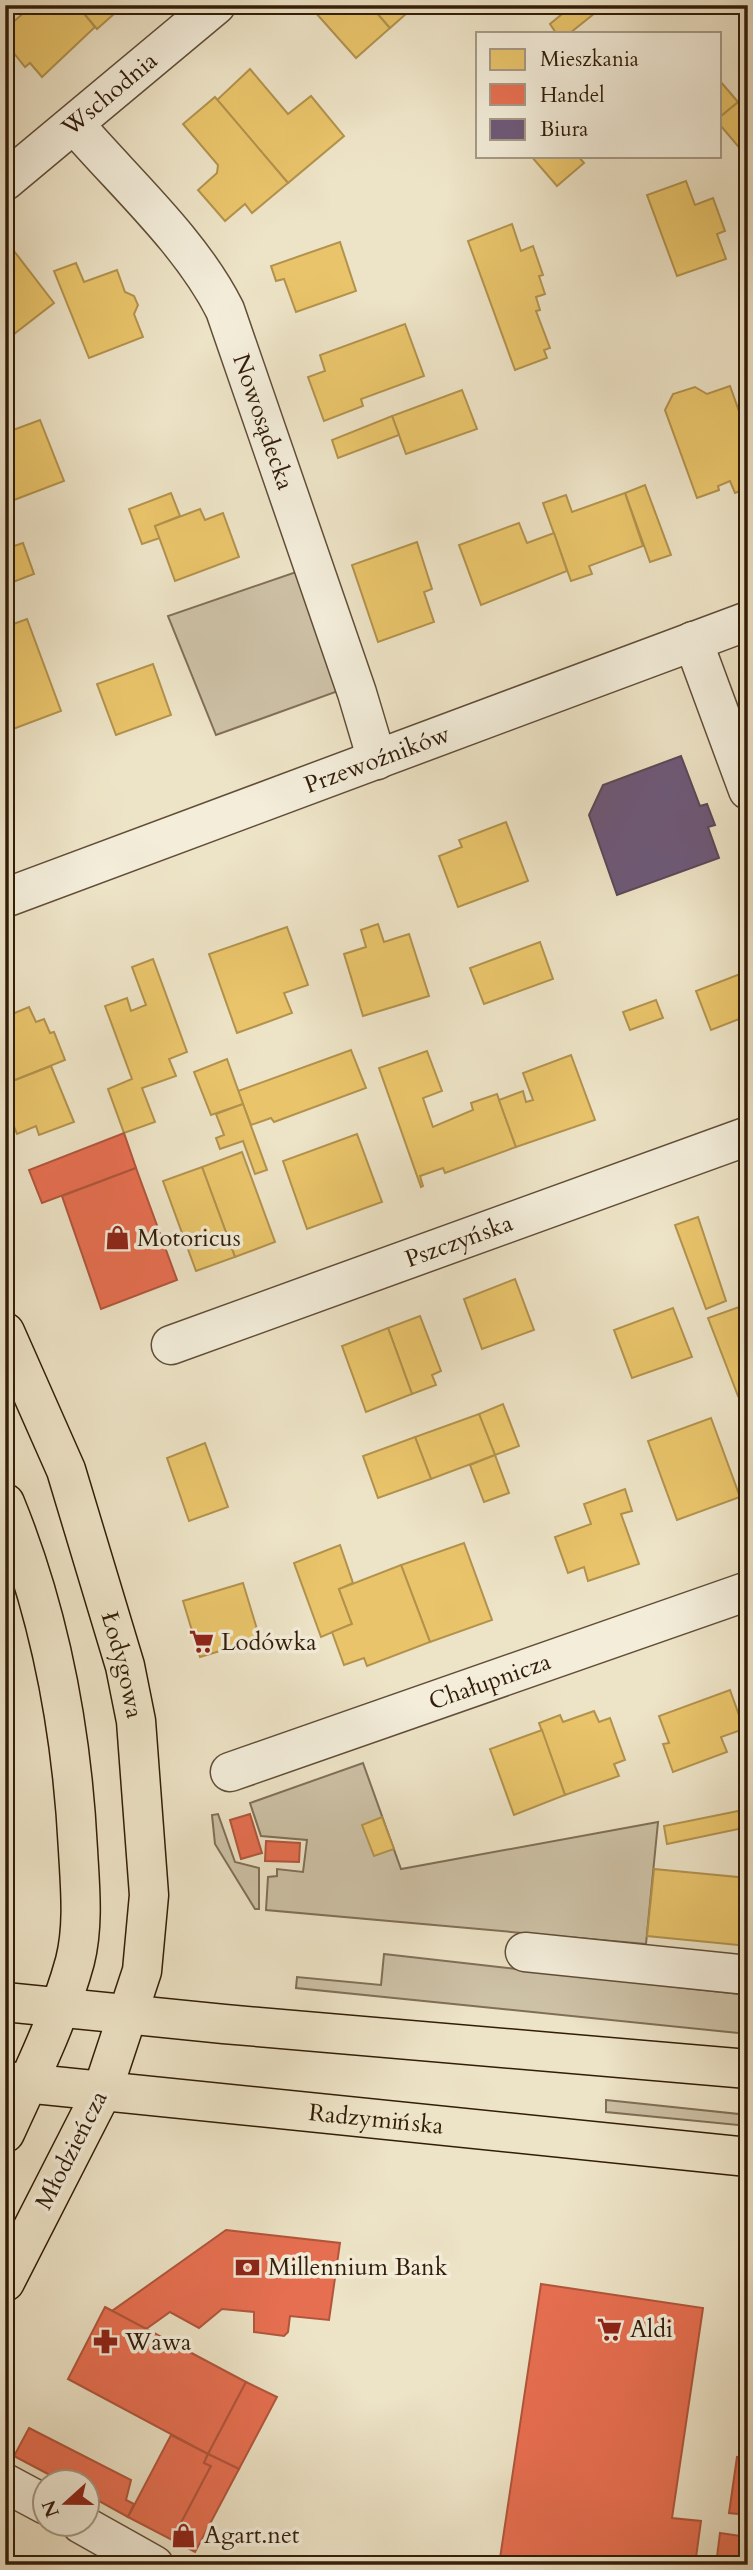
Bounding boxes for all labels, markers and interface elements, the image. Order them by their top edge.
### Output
legend [476,32,722,158]
street label: Wschodnia [54,44,165,144]
text: Mieszkania [540,45,639,74]
text: Handel [540,81,605,110]
text: Biura [540,115,588,144]
street label: Nowosądecka [224,349,302,495]
street label: Przewoźników [300,718,455,802]
street label: Pszczyńska [400,1206,518,1276]
place label: Motoricus [137,1222,241,1255]
shop icon: Motoricus [103,1224,131,1252]
street label: Łodygowa [93,1608,151,1722]
place label: Lodówka [221,1626,317,1659]
supermarket icon: Lodówka [187,1628,215,1656]
street label: Chałupnicza [424,1645,556,1718]
street label: Młodzieńcza [27,2085,116,2215]
street label: Radzymińska [307,2096,446,2143]
place label: Millennium Bank [268,2251,448,2284]
bank icon: Millennium Bank [234,2253,262,2281]
place label: Aldi [630,2313,673,2346]
supermarket icon: Aldi [596,2315,624,2343]
place label: Wawa [124,2326,192,2359]
pharmacy icon: Wawa [91,2328,119,2356]
north arrow [32,2468,102,2538]
text: N [36,2496,66,2521]
place label: Agart.net [204,2519,300,2552]
shop icon: Agart.net [170,2521,198,2549]

